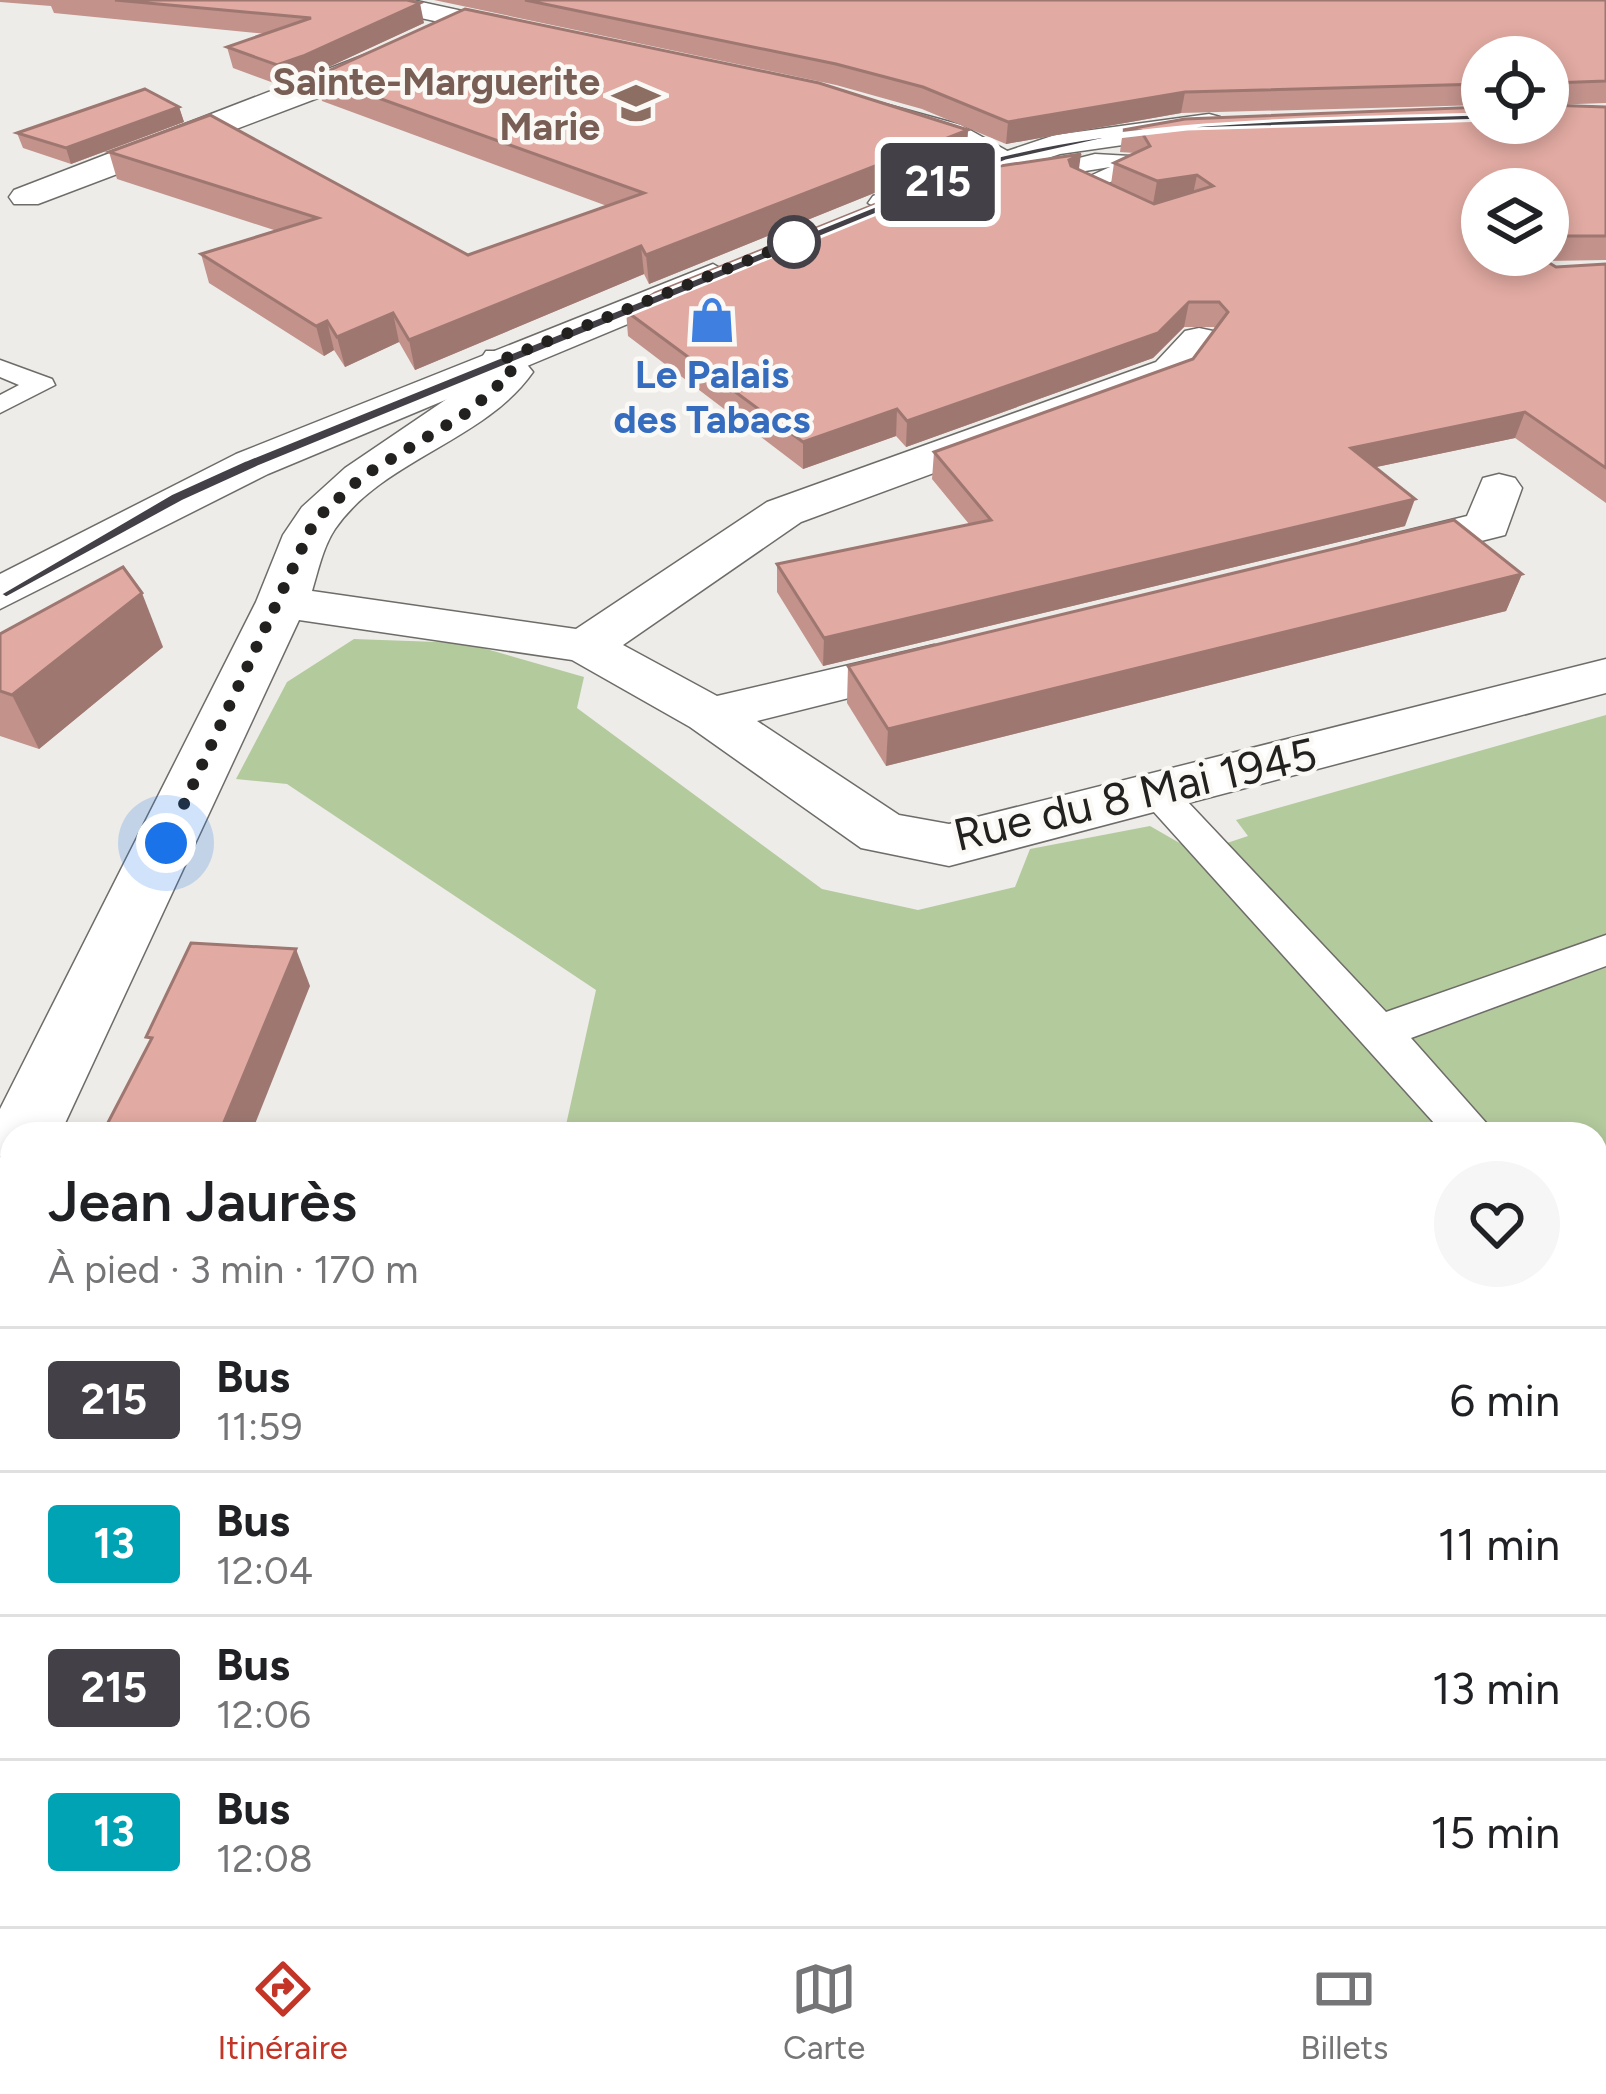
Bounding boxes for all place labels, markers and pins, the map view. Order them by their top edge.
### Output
place label: Sainte-Marguerite Marie [272,58,600,150]
school or university icon: Sainte-Marguerite Marie [611,78,661,128]
unlabelled marker [769,217,819,267]
shop icon: Le Palais des Tabacs [687,295,737,345]
place label: Le Palais des Tabacs [614,351,810,443]

